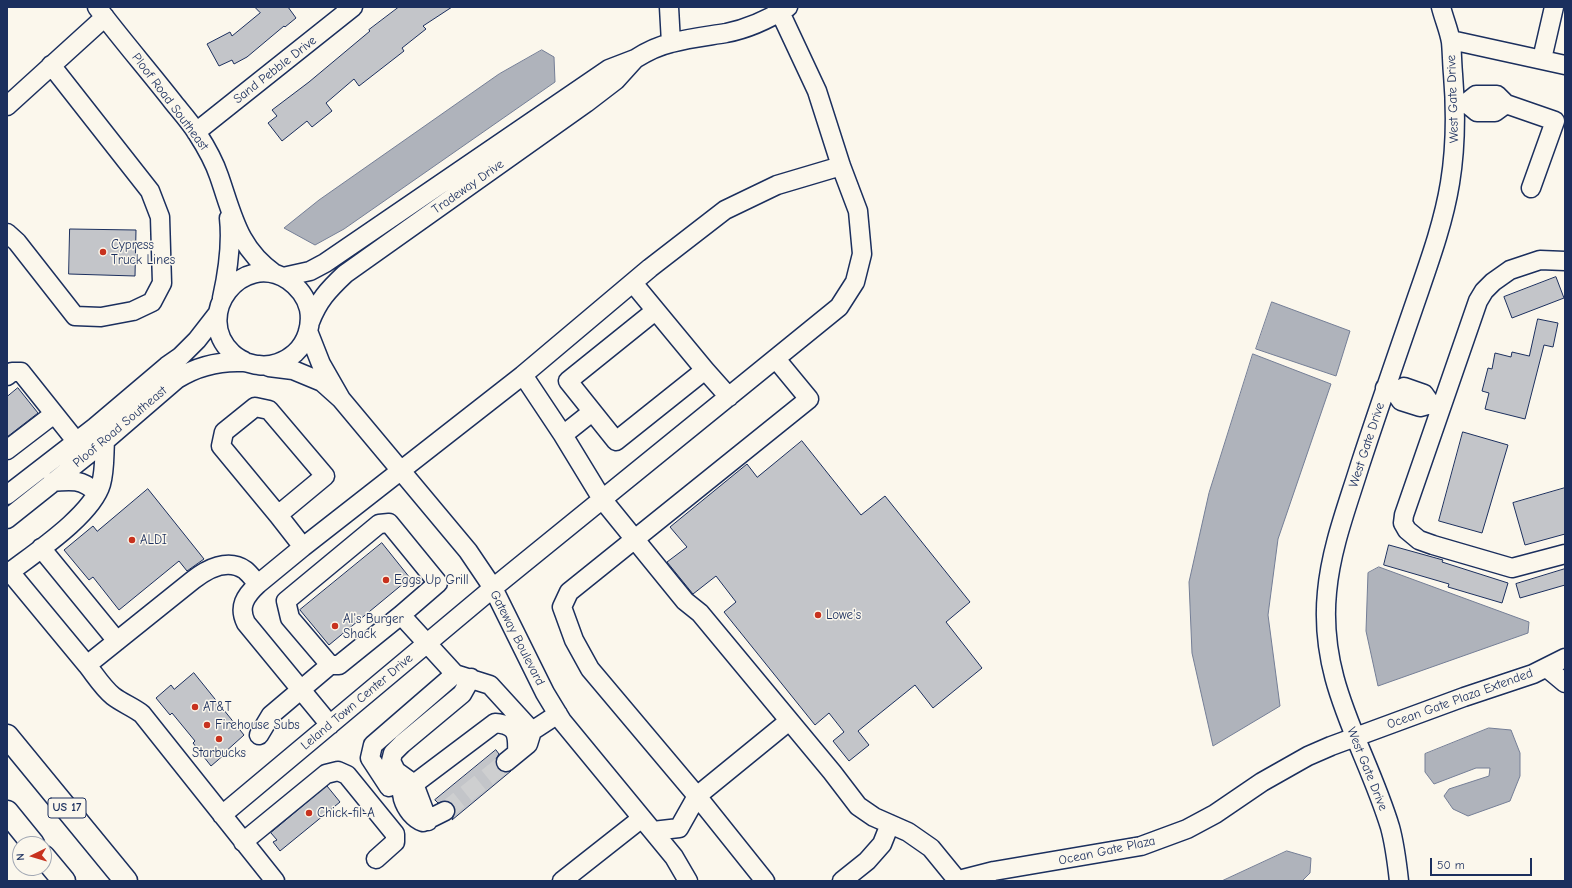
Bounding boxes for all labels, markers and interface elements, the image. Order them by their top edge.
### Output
street label: Sand Pebble Drive [230,33,320,107]
street label: Ploof Road Southeast [128,50,212,154]
street label: West Gate Drive [1444,54,1462,144]
street label: Tradeway Drive [429,156,507,218]
place label: Cypress Truck Lines [111,237,175,268]
marker: Cypress Truck Lines [98,247,108,257]
street label: Ploof Road Southeast [70,383,170,471]
street label: West Gate Drive [1346,400,1388,490]
place label: ALDI [140,532,167,548]
marker: ALDI [127,535,137,545]
place label: Eggs Up Grill [394,572,469,588]
marker: Eggs Up Grill [381,575,391,585]
street label: Gateway Boulevard [486,588,548,688]
place label: Lowe's [826,607,861,623]
marker: Lowe's [813,610,823,620]
place label: Al's Burger Shack [343,611,404,642]
marker: Al's Burger Shack [330,621,340,631]
street label: Leland Town Center Drive [298,651,416,753]
street label: Ocean Gate Plaza Extended [1385,665,1535,733]
place label: AT&T [203,699,232,715]
marker: AT&T [190,702,200,712]
place label: Firehouse Subs [215,717,300,733]
marker: Firehouse Subs [202,720,212,730]
street label: West Gate Drive [1343,725,1391,813]
marker: Starbucks [214,734,224,744]
place label: Starbucks [192,745,246,761]
road number: US 17 [48,798,86,818]
place label: Chick-fil-A [317,805,375,821]
marker: Chick-fil-A [304,808,314,818]
street label: Ocean Gate Plaza [1057,833,1157,869]
north arrow [12,836,52,876]
scale bar [1432,850,1534,876]
text: N [14,853,27,861]
text: 50 m [1437,858,1465,872]

